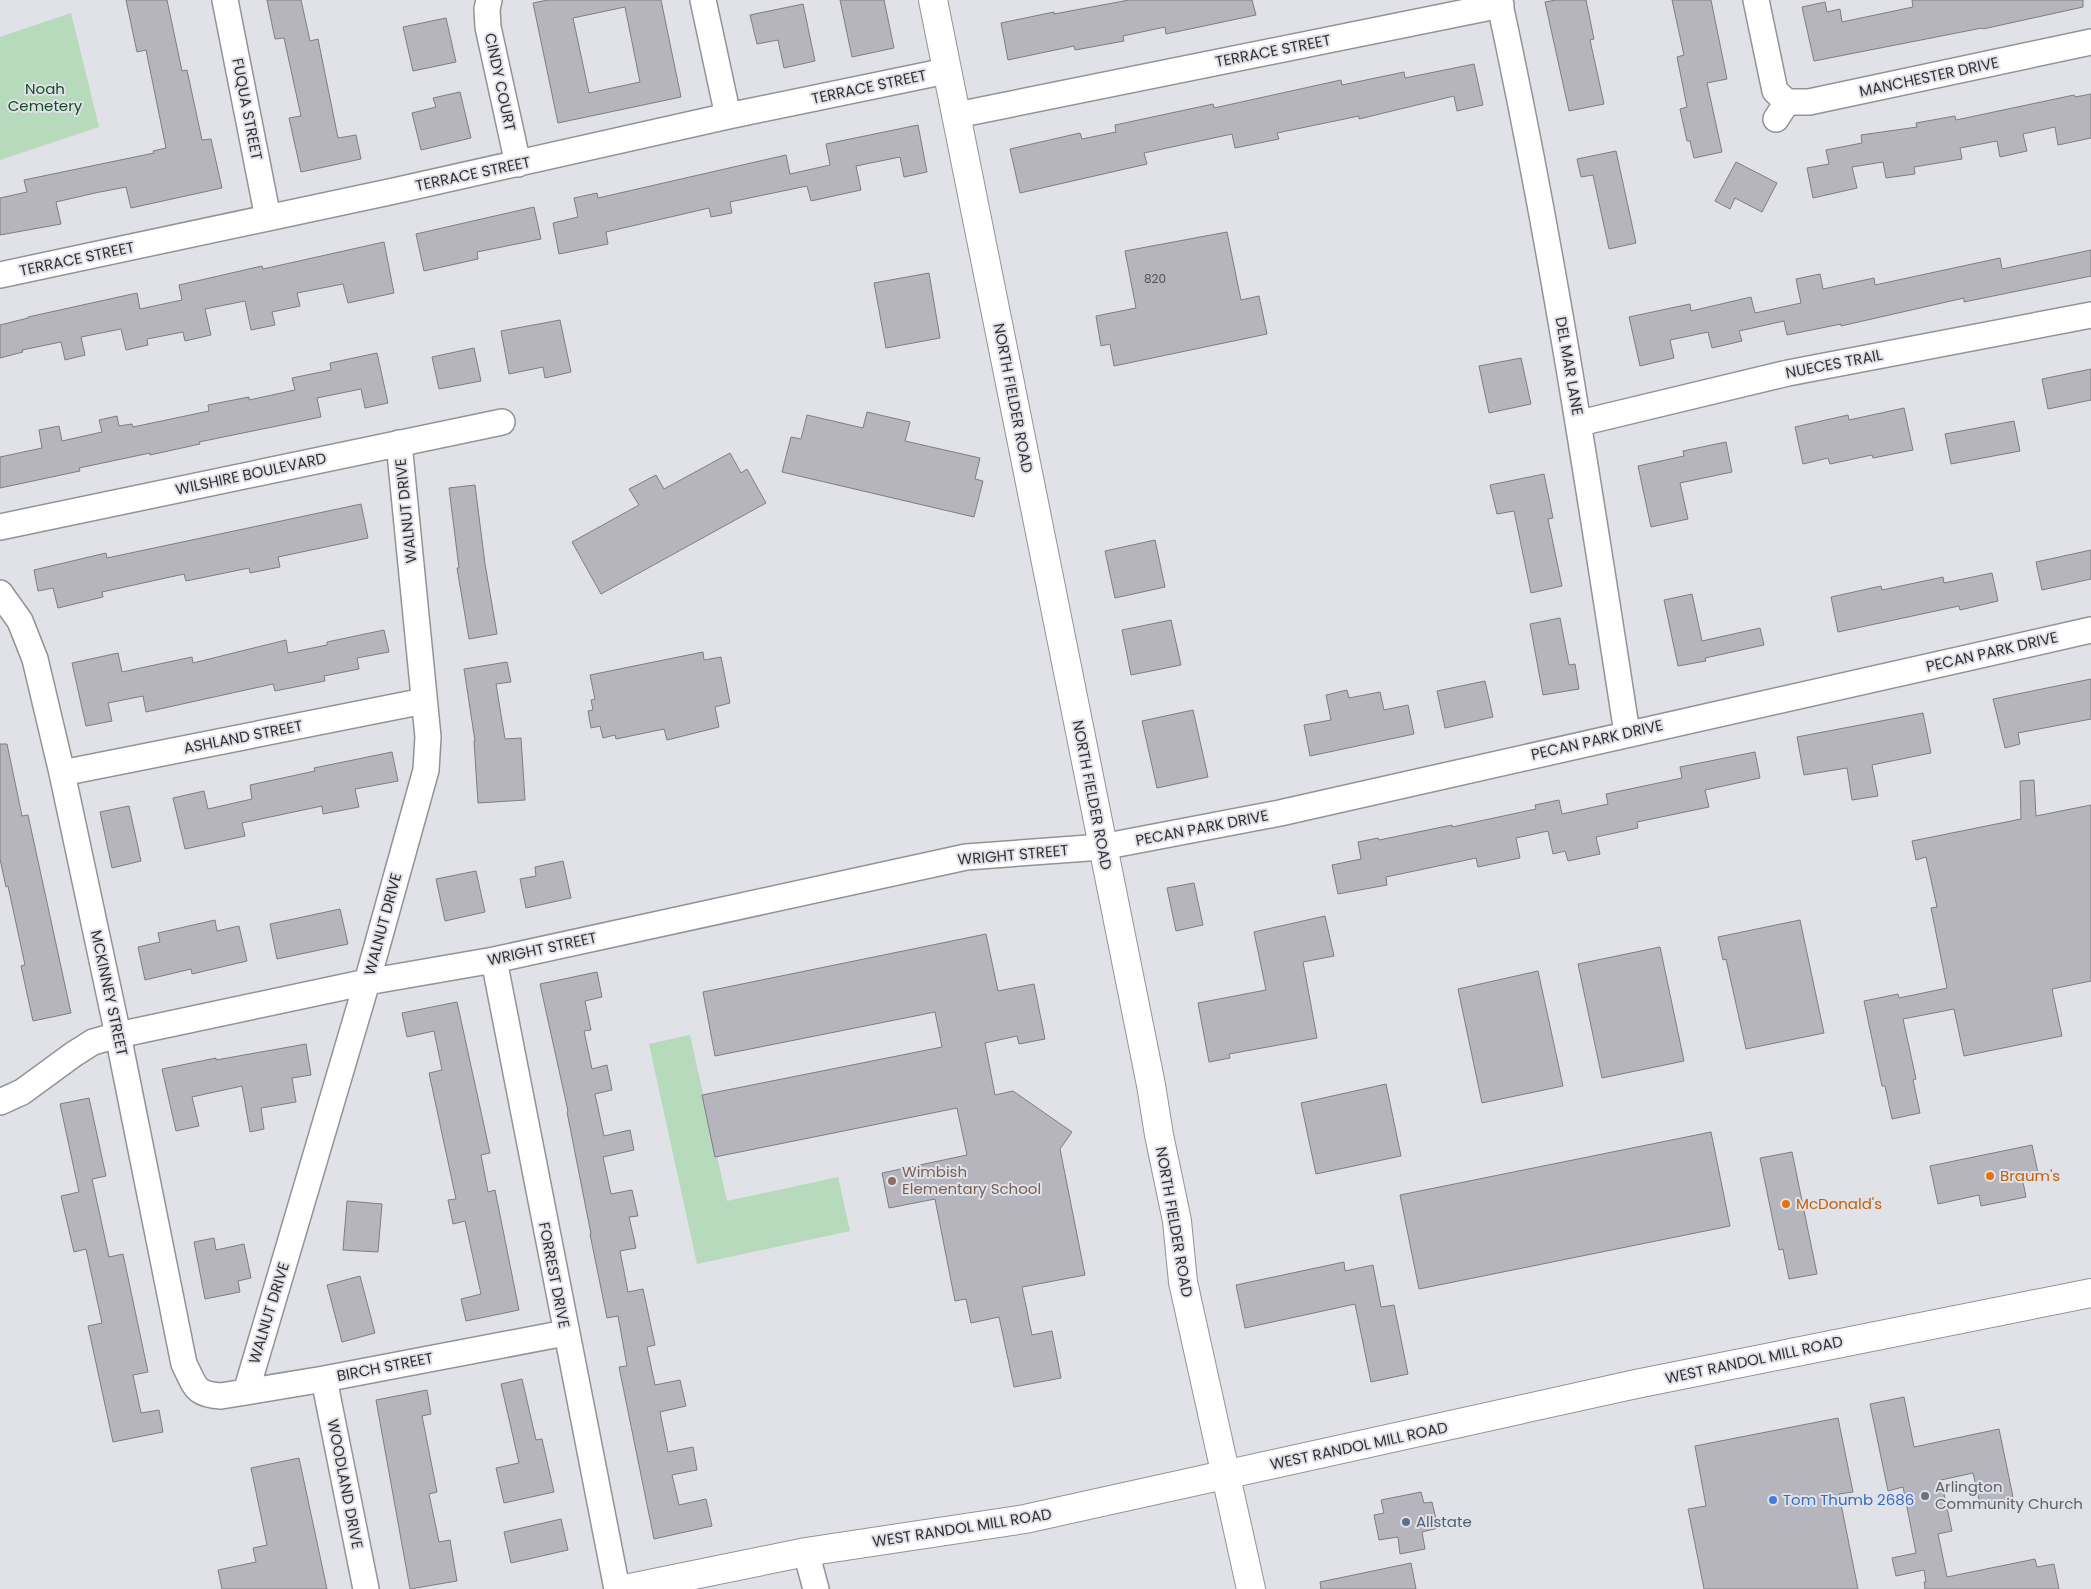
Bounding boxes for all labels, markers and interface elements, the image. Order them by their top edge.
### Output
street label: TERRACE STREET [1213,29,1332,72]
street label: CINDY COURT [480,31,521,133]
street label: MANCHESTER DRIVE [1857,51,2001,102]
street label: FUQUA STREET [227,56,268,162]
street label: TERRACE STREET [809,64,928,109]
park label: Noah Cemetery [8,78,83,116]
street label: TERRACE STREET [413,151,532,196]
street label: TERRACE STREET [17,236,136,281]
house number: 820 [1144,270,1166,287]
street label: DEL MAR LANE [1550,315,1588,417]
street label: NORTH FIELDER ROAD [989,321,1038,475]
street label: NUECES TRAIL [1784,344,1884,383]
street label: WILSHIRE BOULEVARD [174,447,328,500]
street label: WALNUT DRIVE [390,458,421,565]
street label: PECAN PARK DRIVE [1924,626,2060,677]
street label: PECAN PARK DRIVE [1529,714,1665,765]
street label: ASHLAND STREET [182,715,304,758]
street label: NORTH FIELDER ROAD [1068,718,1117,872]
street label: PECAN PARK DRIVE [1134,804,1270,851]
street label: WRIGHT STREET [957,839,1069,870]
street label: WALNUT DRIVE [359,870,406,977]
street label: WRIGHT STREET [485,927,598,970]
street label: MCKINNEY STREET [86,928,133,1058]
street label: NORTH FIELDER ROAD [1151,1145,1198,1299]
place label: Wimbish Elementary School [902,1161,1041,1199]
place label: Braum's [2000,1165,2060,1186]
marker: Braum's [1984,1170,1996,1182]
marker: Wimbish Elementary School [886,1175,898,1187]
place label: McDonald's [1796,1193,1882,1214]
marker: McDonald's [1780,1198,1792,1210]
street label: FORREST DRIVE [534,1220,575,1330]
street label: WALNUT DRIVE [243,1259,294,1366]
street label: WEST RANDOL MILL ROAD [1663,1330,1845,1389]
street label: BIRCH STREET [335,1347,435,1386]
street label: WEST RANDOL MILL ROAD [1268,1416,1450,1475]
street label: WOODLAND DRIVE [323,1417,368,1551]
place label: Arlington Community Church [1935,1476,2083,1514]
place label: Tom Thumb 2686 [1783,1489,1914,1510]
marker: Arlington Community Church [1919,1490,1931,1502]
marker: Tom Thumb 2686 [1767,1494,1779,1506]
street label: WEST RANDOL MILL ROAD [871,1503,1053,1552]
place label: Allstate [1416,1511,1472,1532]
marker: Allstate [1400,1516,1412,1528]

